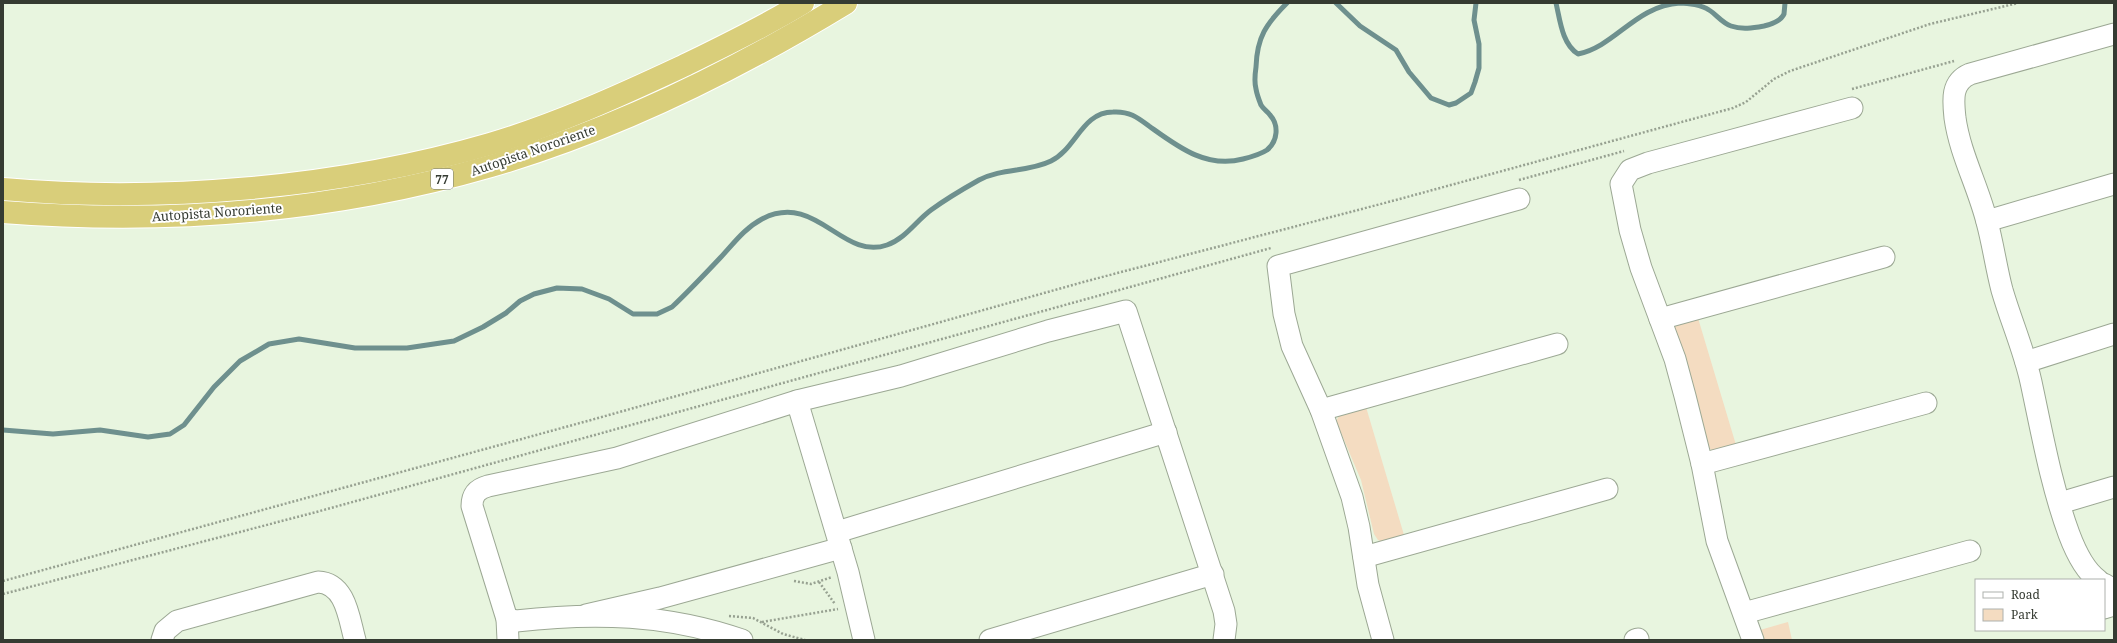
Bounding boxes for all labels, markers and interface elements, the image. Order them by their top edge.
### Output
street label: Autopista Nororiente [468,120,598,180]
road number: 77 [431,169,453,189]
street label: Autopista Nororiente [151,198,283,226]
legend [1975,579,2105,631]
text: Road [2011,586,2041,603]
text: Park [2011,606,2039,623]

